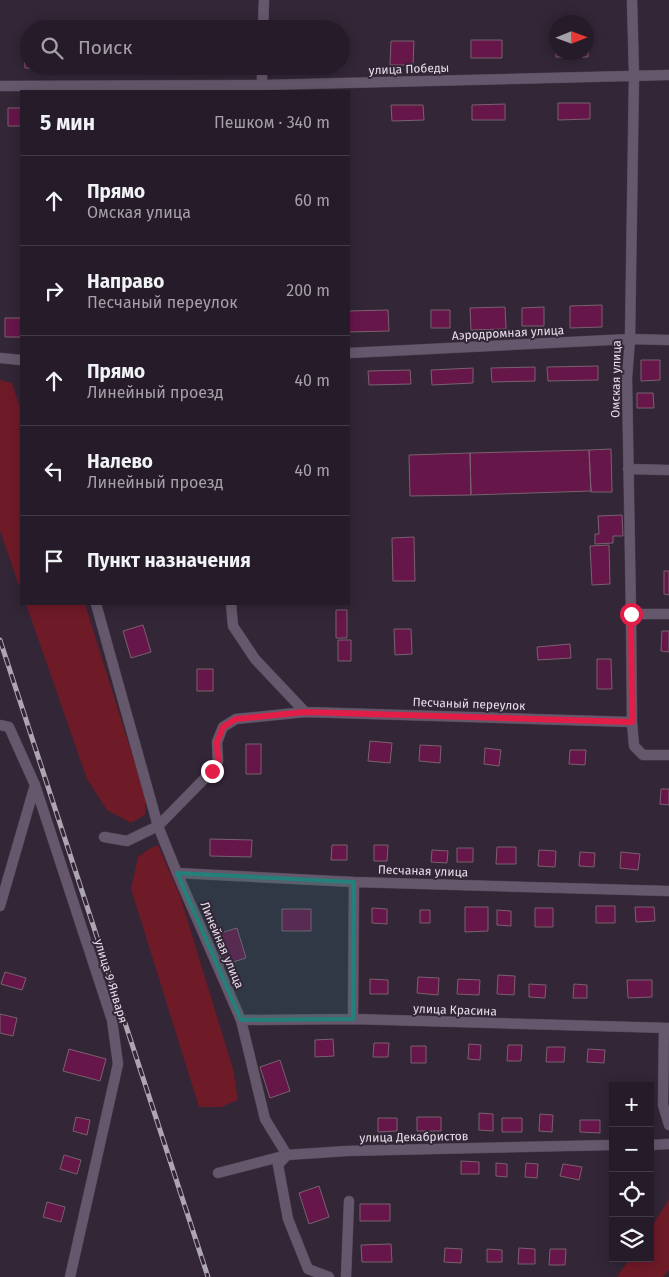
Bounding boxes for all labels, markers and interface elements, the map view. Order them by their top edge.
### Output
north arrow [549,15,594,60]
search box [20,20,350,75]
icon: search [38,34,66,62]
text: Поиск [78,36,132,59]
street label: улица Победы [368,61,450,77]
text: 5 мин [40,110,95,136]
text: Пешком · 340 m [214,113,330,132]
text: Прямо [87,180,145,203]
icon: ahead [40,187,68,215]
text: 60 m [295,191,330,210]
text: Омская улица [87,203,191,222]
text: Направо [87,270,164,293]
icon: right [40,277,68,305]
text: 200 m [286,281,330,300]
text: Песчаный переулок [87,293,238,312]
street label: Аэродромная улица [451,323,565,343]
street label: Омская улица [608,340,624,418]
text: Прямо [87,360,145,383]
icon: ahead [40,367,68,395]
text: 40 m [295,371,330,390]
text: Линейный проезд [87,383,223,402]
text: Налево [87,450,153,473]
icon: left [40,457,68,485]
text: 40 m [295,461,330,480]
text: Линейный проезд [87,473,223,492]
icon: arrive [40,547,68,575]
text: Пункт назначения [87,549,251,572]
route start [620,603,643,626]
street label: Песчаный переулок [412,695,526,713]
route end [201,760,224,783]
street label: Песчаная улица [378,862,468,880]
street label: Линейная улица [197,900,247,990]
street label: улица 9 Января [92,937,130,1025]
street label: улица Красина [413,1002,497,1018]
map controls [609,1082,654,1262]
button: + [609,1082,654,1127]
button: − [609,1127,654,1172]
street label: улица Декабристов [359,1129,469,1145]
button: locate [609,1172,654,1217]
button: layers [609,1217,654,1262]

